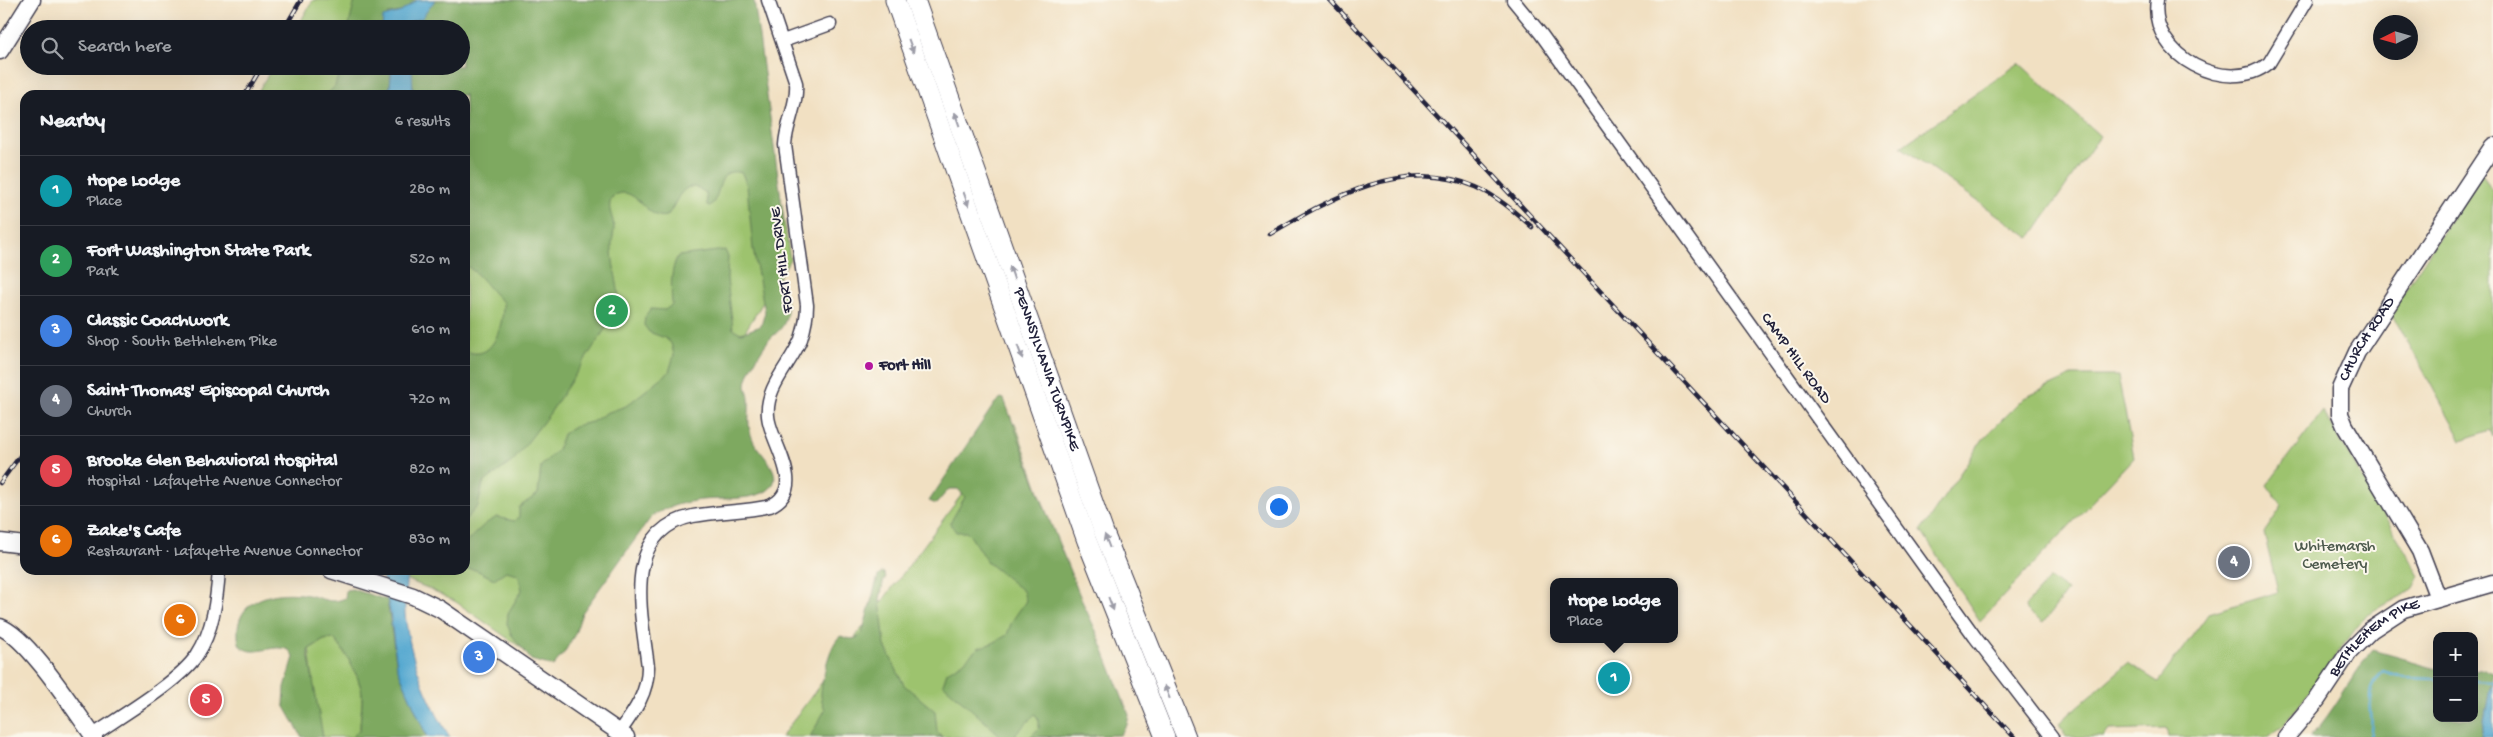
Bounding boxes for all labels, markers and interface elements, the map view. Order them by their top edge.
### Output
north arrow [2373,15,2418,60]
search box [20,20,470,75]
icon: search [38,34,66,62]
text: Search here [78,36,172,59]
one-way arrow [907,39,915,54]
text: Nearby [40,110,105,135]
one-way arrow [953,112,960,127]
text: 6 results [395,113,450,132]
text: Hope Lodge [87,170,180,193]
text: 1 [53,181,59,200]
text: 280 m [409,181,450,200]
one-way arrow [962,192,970,207]
text: Place [87,193,122,212]
street label: FORT HILL DRIVE [767,205,799,315]
text: Fort Washington State Park [87,240,310,263]
text: 2 [52,251,60,270]
text: 520 m [410,251,450,270]
text: Park [87,263,118,282]
one-way arrow [1007,265,1015,280]
street label: PENNSYLVANIA TURNPIKE [1008,284,1084,455]
pin: 2 [596,292,628,330]
street label: CHURCH ROAD [2335,293,2400,384]
text: Classic Coachwork [87,310,228,333]
street label: CAMP HILL ROAD [1756,310,1835,409]
text: 3 [52,321,60,340]
text: 610 m [411,321,450,340]
text: Shop · South Bethlehem Pike [87,333,277,352]
one-way arrow [1016,345,1024,360]
place label: Fort Hill [878,357,932,376]
marker: Fort Hill [863,360,875,372]
text: Saint Thomas' Episcopal Church [87,380,330,403]
text: 4 [52,391,60,410]
text: 720 m [410,391,450,410]
text: Church [87,403,131,422]
text: Brooke Glen Behavioral Hospital [87,450,338,473]
text: 5 [52,461,60,480]
text: 820 m [409,461,450,480]
text: Hospital · Lafayette Avenue Connector [87,473,341,492]
your location [1266,494,1292,520]
text: Zake's Cafe [87,520,181,543]
text: 6 [52,531,60,550]
text: 830 m [409,531,450,550]
one-way arrow [1103,534,1111,548]
park label: Whitemarsh Cemetery [2295,538,2376,575]
text: Restaurant · Lafayette Avenue Connector [87,543,362,562]
pin: 4 [2218,543,2250,581]
popup [1550,578,1678,643]
text: Hope Lodge [1568,590,1660,613]
street label: BETHLEHEM PIKE [2325,595,2423,682]
one-way arrow [1108,596,1115,611]
pin: 6 [164,601,196,639]
text: Place [1568,613,1602,632]
map controls [2433,632,2478,722]
button: + [2433,632,2478,677]
pin: 3 [463,638,495,676]
pin: 1 [1598,659,1630,697]
button: − [2433,677,2478,722]
pin: 5 [190,681,222,719]
one-way arrow [1163,684,1171,699]

